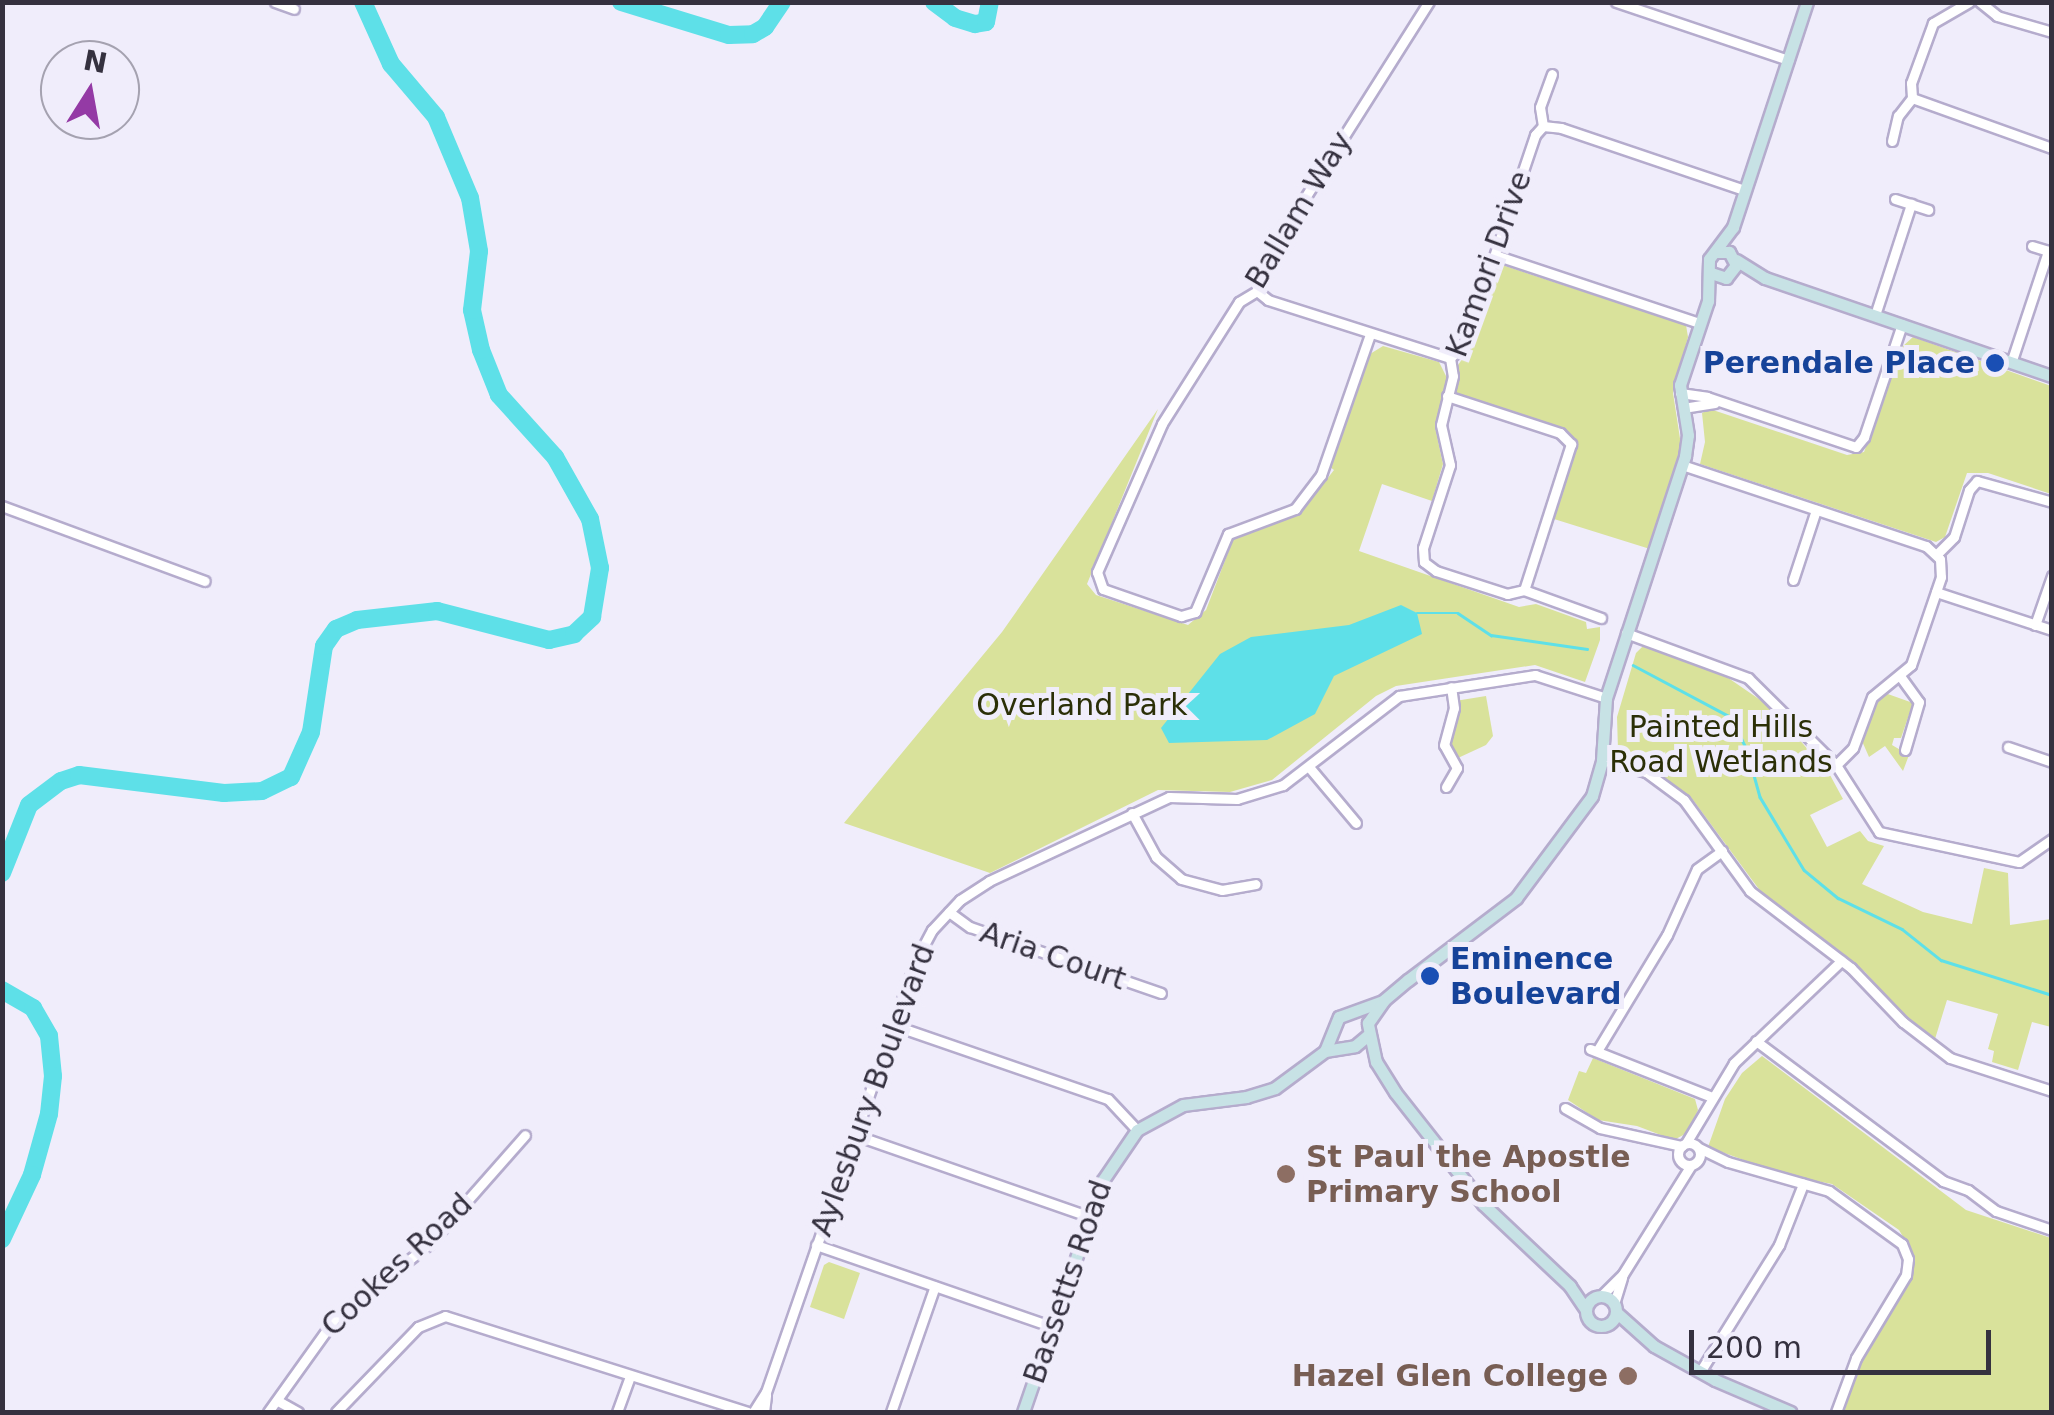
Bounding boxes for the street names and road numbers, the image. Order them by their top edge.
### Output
street label: Ballam Way [1238,125,1360,295]
street label: Kamori Drive [1439,166,1539,362]
street label: Aria Court [976,914,1130,998]
street label: Aylesbury Boulevard [803,939,943,1241]
street label: Bassetts Road [1016,1176,1120,1388]
street label: Cookes Road [314,1186,480,1344]

